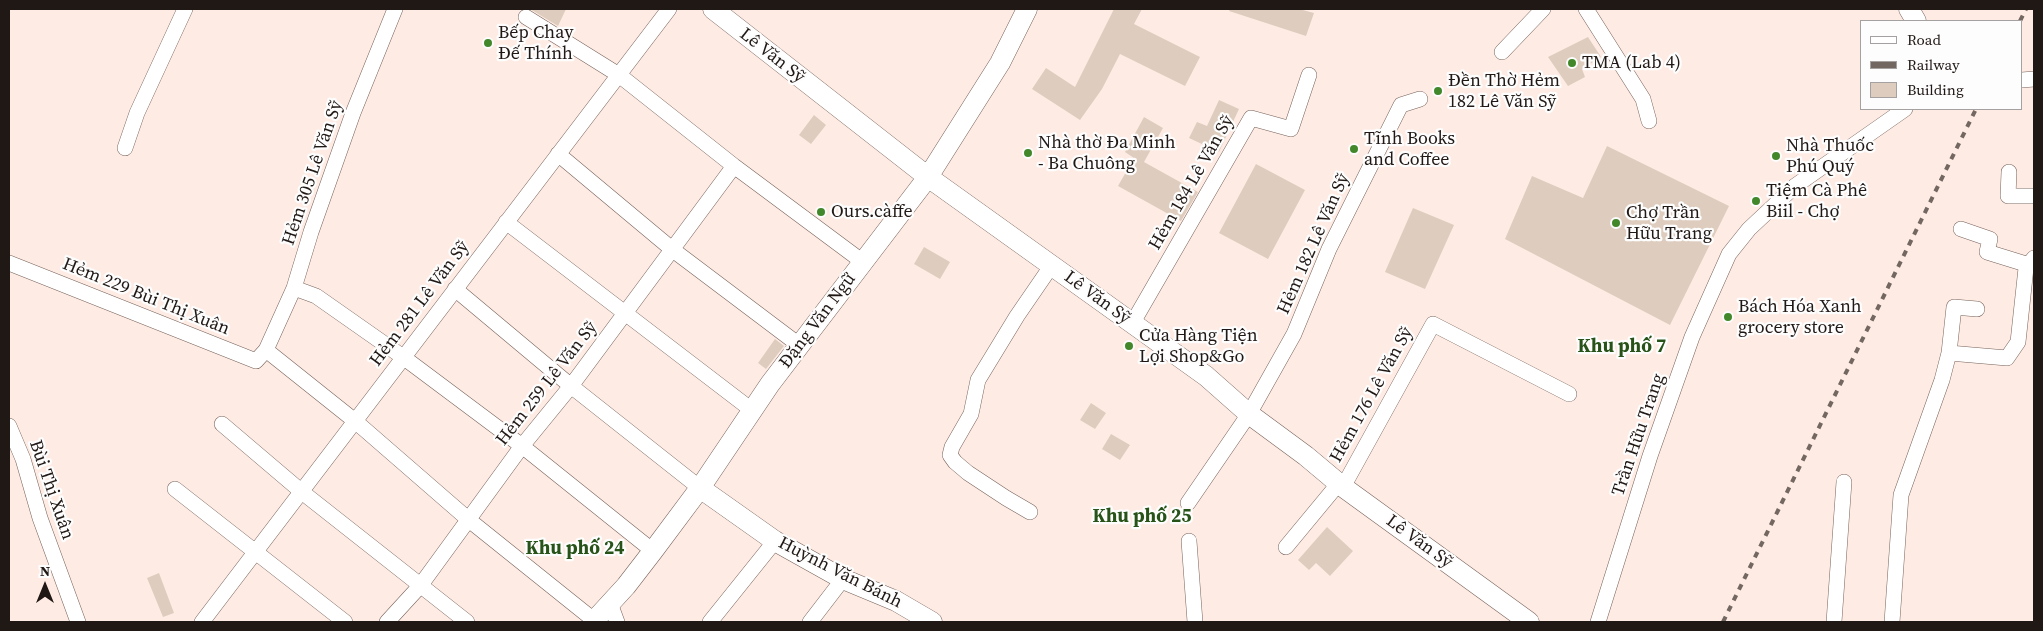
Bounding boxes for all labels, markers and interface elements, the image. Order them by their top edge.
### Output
legend [1860,20,2023,110]
place label: Bếp Chay Đế Thính [498,22,573,64]
street label: Lê Văn Sỹ [735,24,809,88]
text: Road [1907,29,1941,50]
marker: Bếp Chay Đế Thính [482,37,494,49]
place label: TMA (Lab 4) [1582,52,1681,74]
text: Railway [1907,54,1960,75]
marker: TMA (Lab 4) [1566,57,1578,69]
place label: Đền Thờ Hẻm 182 Lê Văn Sỹ [1448,70,1560,112]
text: Building [1907,79,1964,100]
marker: Đền Thờ Hẻm 182 Lê Văn Sỹ [1432,85,1444,97]
street label: Hẻm 305 Lê Văn Sỹ [278,98,348,248]
street label: Hẻm 184 Lê Văn Sỹ [1145,112,1239,254]
place label: Tĩnh Books and Coffee [1364,128,1455,170]
place label: Nhà thờ Đa Minh - Ba Chuông [1038,132,1176,174]
place label: Nhà Thuốc Phú Quý [1786,135,1874,178]
marker: Tĩnh Books and Coffee [1348,143,1360,155]
marker: Nhà thờ Đa Minh - Ba Chuông [1022,147,1034,159]
marker: Nhà Thuốc Phú Quý [1770,150,1782,162]
street label: Hẻm 182 Lê Văn Sỹ [1273,170,1355,318]
place label: Tiệm Cà Phê Biil - Chợ [1766,180,1867,222]
marker: Tiệm Cà Phê Biil - Chợ [1750,195,1762,207]
place label: Ours.càffe [831,201,913,223]
place label: Chợ Trần Hữu Trang [1626,202,1712,244]
marker: Ours.càffe [815,206,827,218]
marker: Chợ Trần Hữu Trang [1610,217,1622,229]
street label: Hẻm 281 Lê Văn Sỹ [366,237,474,371]
street label: Hẻm 229 Bùi Thị Xuân [59,254,233,340]
street label: Lê Văn Sỹ [1059,267,1135,329]
street label: Đặng Văn Ngữ [775,269,861,373]
place label: Bách Hóa Xanh grocery store [1738,296,1862,338]
marker: Bách Hóa Xanh grocery store [1722,311,1734,323]
street label: Hẻm 259 Lê Văn Sỹ [492,318,602,450]
street label: Hẻm 176 Lê Văn Sỹ [1326,323,1418,467]
place label: Cửa Hàng Tiện Lợi Shop&Go [1139,325,1258,368]
district label: Khu phố 7 [1578,336,1666,358]
marker: Cửa Hàng Tiện Lợi Shop&Go [1123,340,1135,352]
street label: Trần Hữu Trang [1608,371,1670,499]
street label: Bùi Thị Xuân [24,437,78,543]
district label: Khu phố 25 [1092,506,1192,528]
street label: Lê Văn Sỹ [1381,511,1457,573]
street label: Huỳnh Văn Bánh [774,532,906,614]
district label: Khu phố 24 [525,538,625,560]
north arrow [20,561,70,611]
text: N [40,561,50,581]

